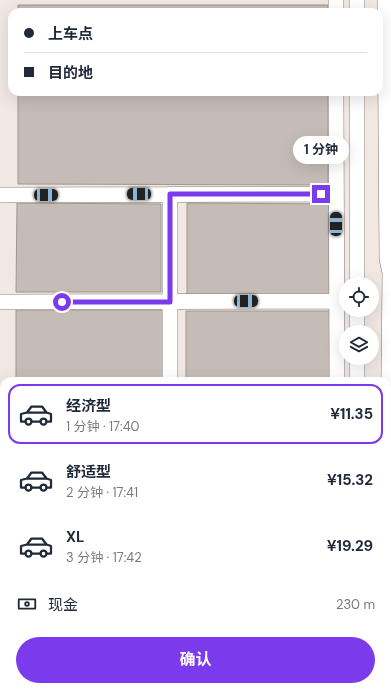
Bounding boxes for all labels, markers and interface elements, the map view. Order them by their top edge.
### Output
text: 上车点 [48,24,93,44]
text: 目的地 [48,63,93,83]
callout: 1 分钟 [293,136,349,164]
text: 1 分钟 [304,141,338,158]
route end [312,185,330,203]
car [127,188,151,200]
car [34,189,58,201]
car [330,212,342,236]
map controls [339,277,379,365]
button: locate [339,277,379,317]
route start [53,293,71,311]
car [234,295,258,307]
button: layers [339,325,379,365]
icon: car [18,396,54,432]
text: 经济型 [66,396,111,416]
text: ¥11.35 [330,404,373,424]
text: 1 分钟 · 17:40 [66,418,139,435]
icon: car [18,462,54,498]
text: 舒适型 [66,462,111,482]
text: ¥15.32 [327,470,373,490]
text: 2 分钟 · 17:41 [66,484,138,501]
text: XL [66,527,84,547]
icon: car [18,528,54,564]
text: ¥19.29 [327,536,373,556]
text: 3 分钟 · 17:42 [66,549,142,566]
icon: cash [16,593,38,615]
text: 现金 [48,595,78,615]
text: 230 m [336,596,375,613]
button: 确认 [16,637,375,683]

